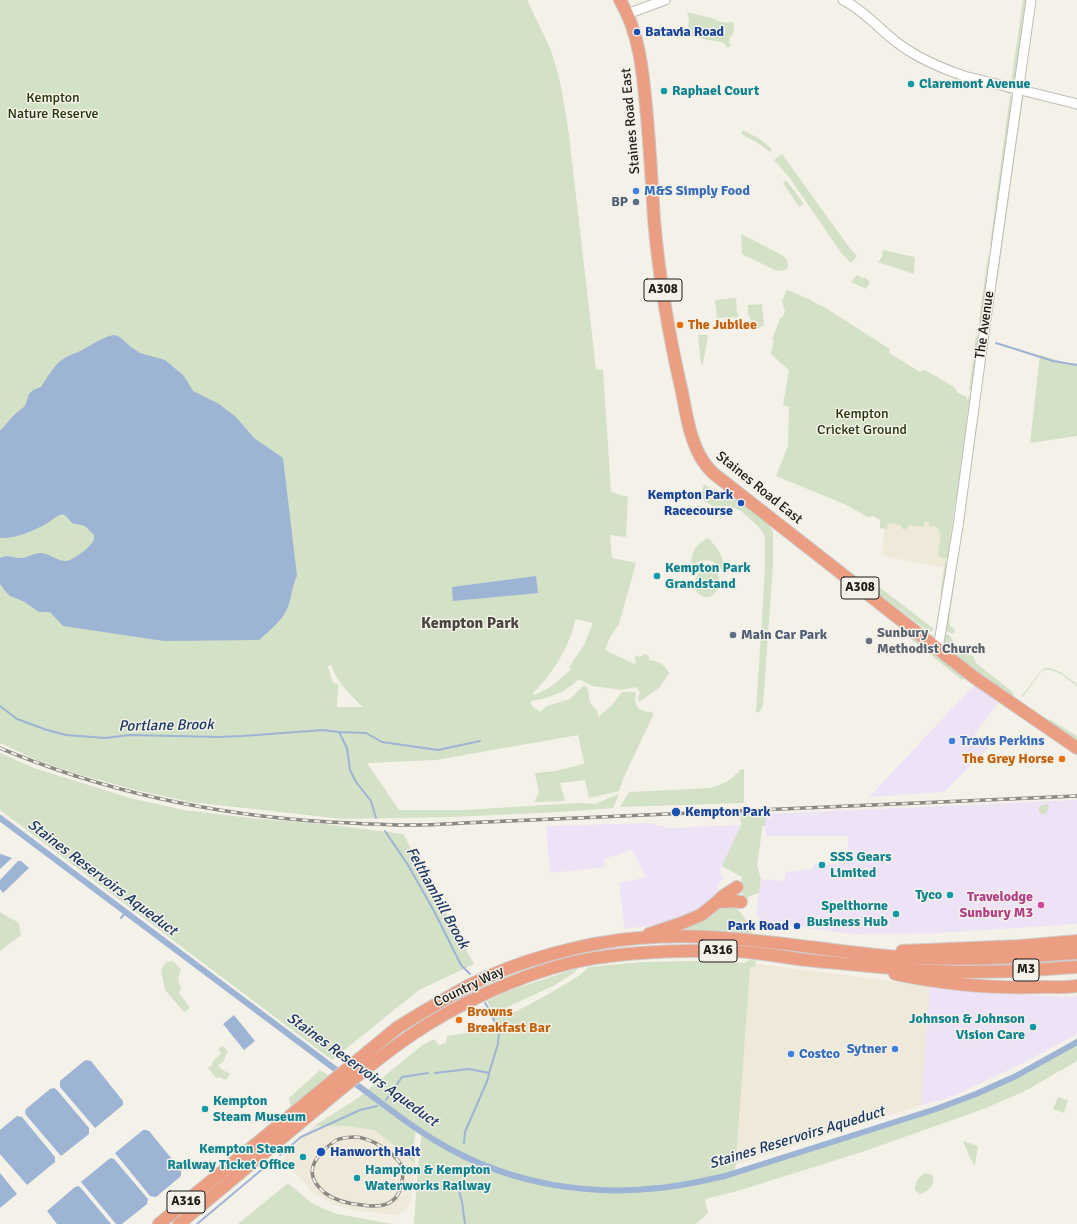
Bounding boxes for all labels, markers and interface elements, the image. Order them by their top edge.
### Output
place label: Batavia Road [645,24,724,40]
marker: Batavia Road [632,27,642,37]
street label: Staines Road East [618,67,644,175]
place label: Claremont Avenue [919,76,1031,92]
marker: Claremont Avenue [906,79,916,89]
place label: Raphael Court [672,83,759,99]
marker: Raphael Court [659,86,669,96]
park label: Kempton Nature Reserve [7,90,99,122]
place label: M&S Simply Food [644,183,750,199]
marker: M&S Simply Food [631,186,641,196]
place label: BP [611,194,628,210]
marker: BP [631,197,641,207]
road number: A308 [644,279,682,301]
street label: The Avenue [972,290,998,360]
place label: The Jubilee [688,317,757,333]
marker: The Jubilee [675,320,685,330]
park label: Kempton Cricket Ground [817,406,907,438]
street label: Staines Road East [712,448,806,528]
place label: Kempton Park Racecourse [647,487,733,520]
marker: Kempton Park Racecourse [736,498,746,508]
place label: Kempton Park Grandstand [665,560,751,592]
marker: Kempton Park Grandstand [652,571,662,581]
road number: A308 [841,577,879,599]
district label: Kempton Park [421,614,519,634]
place label: Sunbury Methodist Church [877,625,985,658]
place label: Main Car Park [741,627,827,643]
marker: Main Car Park [728,630,738,640]
marker: Sunbury Methodist Church [864,636,874,646]
water label: Portlane Brook [118,716,214,736]
place label: Travis Perkins [960,733,1044,749]
marker: Travis Perkins [947,736,957,746]
place label: The Grey Horse [962,751,1054,767]
marker: The Grey Horse [1057,754,1067,764]
place label: Kempton Park [685,804,771,820]
marker: Kempton Park [670,806,682,818]
water label: Staines Reservoirs Aqueduct [24,816,180,940]
water label: Felthamhill Brook [402,844,472,952]
place label: SSS Gears Limited [830,849,892,882]
marker: SSS Gears Limited [817,860,827,870]
place label: Tyco [915,887,942,903]
place label: Travelodge Sunbury M3 [959,889,1033,922]
marker: Tyco [945,890,955,900]
place label: Spelthorne Business Hub [806,898,888,930]
marker: Travelodge Sunbury M3 [1036,900,1046,910]
marker: Spelthorne Business Hub [891,909,901,919]
place label: Park Road [728,918,789,934]
marker: Park Road [792,921,802,931]
road number: A316 [699,940,737,962]
road number: M3 [1013,959,1039,981]
street label: Country Way [431,963,507,1011]
place label: Browns Breakfast Bar [467,1004,550,1036]
water label: Staines Reservoirs Aqueduct [283,1009,441,1131]
place label: Johnson & Johnson Vision Care [909,1011,1025,1044]
marker: Browns Breakfast Bar [454,1015,464,1025]
marker: Johnson & Johnson Vision Care [1028,1022,1038,1032]
place label: Sytner [847,1041,887,1057]
marker: Sytner [890,1044,900,1054]
place label: Costco [799,1046,840,1062]
marker: Costco [786,1049,796,1059]
place label: Kempton Steam Museum [213,1093,306,1126]
water label: Staines Reservoirs Aqueduct [707,1103,887,1173]
marker: Kempton Steam Museum [200,1104,210,1114]
place label: Kempton Steam Railway Ticket Office [167,1141,295,1174]
place label: Hanworth Halt [330,1144,420,1160]
marker: Hanworth Halt [315,1146,327,1158]
marker: Kempton Steam Railway Ticket Office [298,1152,308,1162]
place label: Hampton & Kempton Waterworks Railway [365,1162,491,1194]
marker: Hampton & Kempton Waterworks Railway [352,1173,362,1183]
road number: A316 [167,1191,205,1213]

